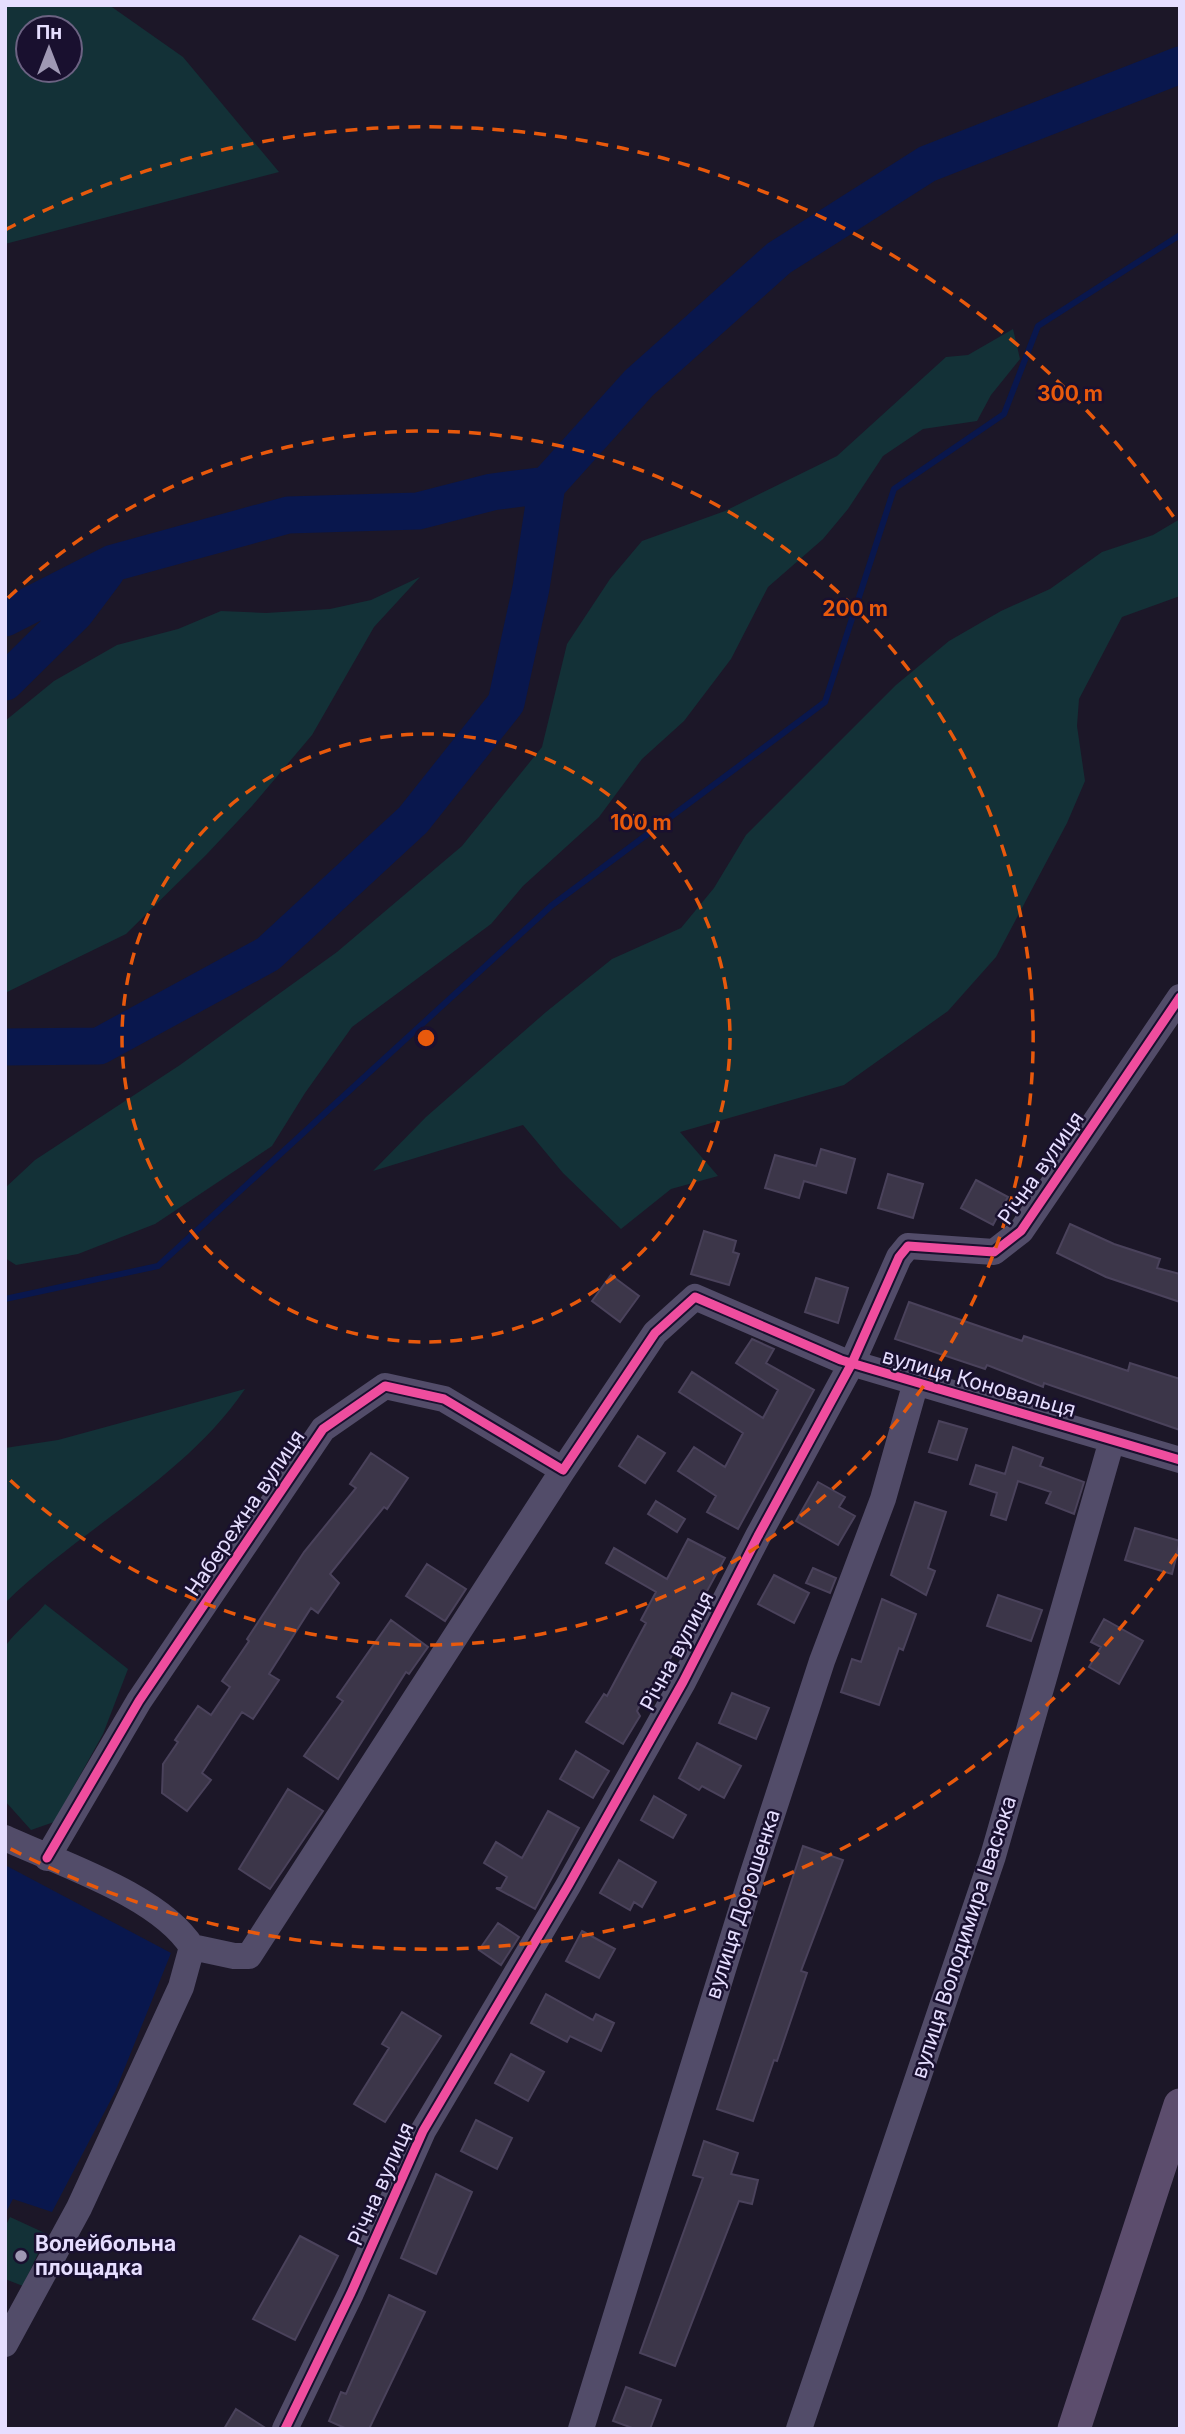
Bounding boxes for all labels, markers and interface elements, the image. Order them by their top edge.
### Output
north arrow [14,14,84,84]
text: Пн [36,21,62,44]
text: 300 m [1037,381,1103,406]
text: 200 m [822,596,888,621]
text: 100 m [610,810,672,835]
centre of rings [414,1026,438,1050]
street label: Річна вулиця [992,1106,1089,1229]
street label: вулиця Коновальця [880,1343,1079,1422]
street label: Набережна вулиця [180,1425,310,1601]
street label: Річна вулиця [635,1587,719,1715]
street label: вулиця Володимира Івасюка [906,1793,1021,2081]
street label: вулиця Дорошенка [700,1806,785,2002]
street label: Річна вулиця [342,2118,419,2249]
place label: Волейбольна площадка [35,2231,176,2280]
marker: Волейбольна площадка [13,2248,29,2264]

